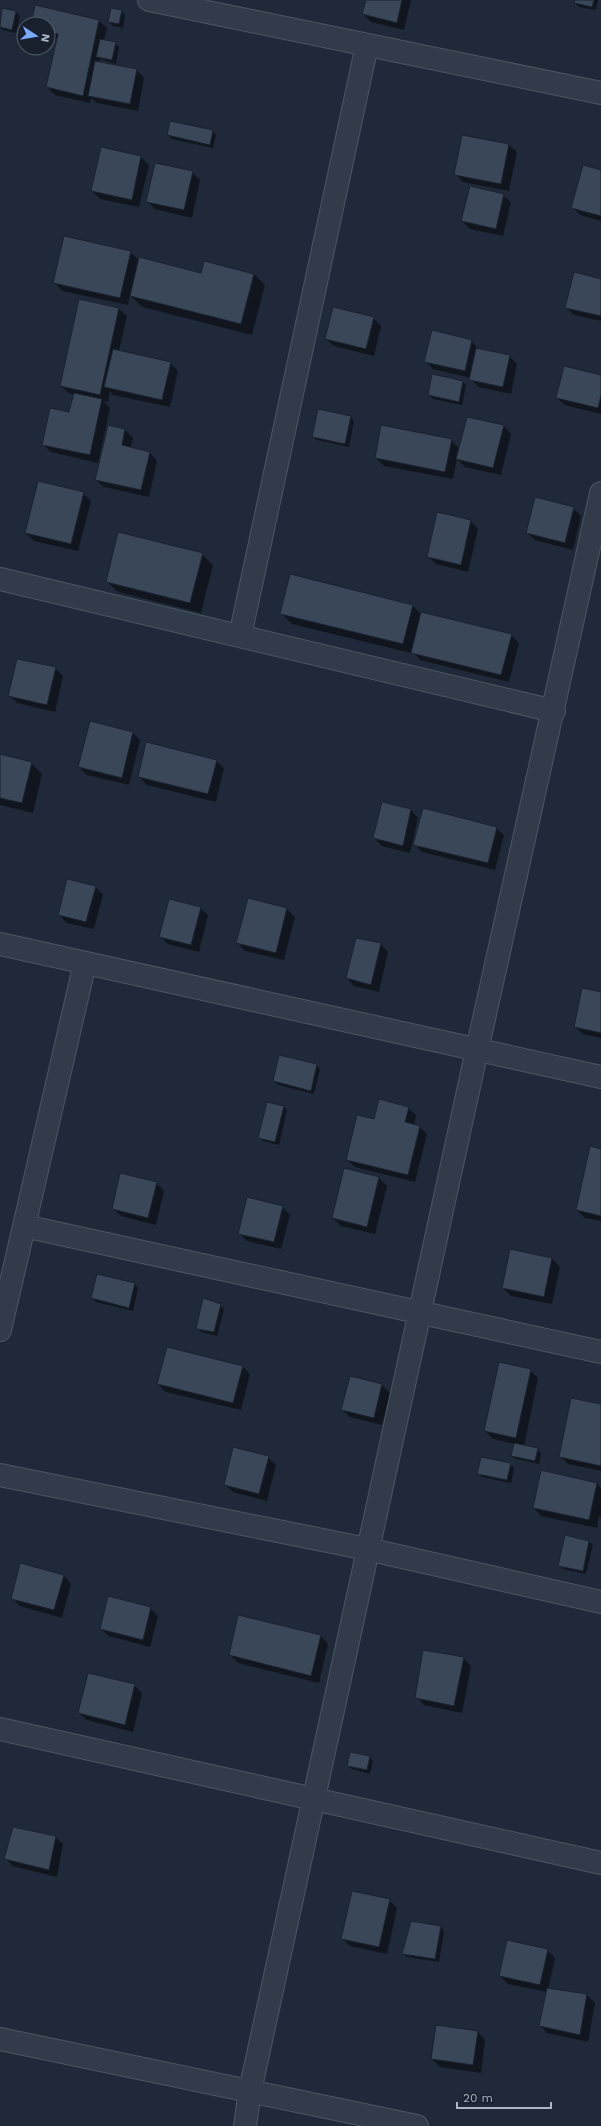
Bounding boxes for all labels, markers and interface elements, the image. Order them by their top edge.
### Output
north arrow [16,16,56,56]
text: N [38,33,52,43]
scale bar [457,2084,551,2110]
text: 20 m [463,2091,493,2105]

